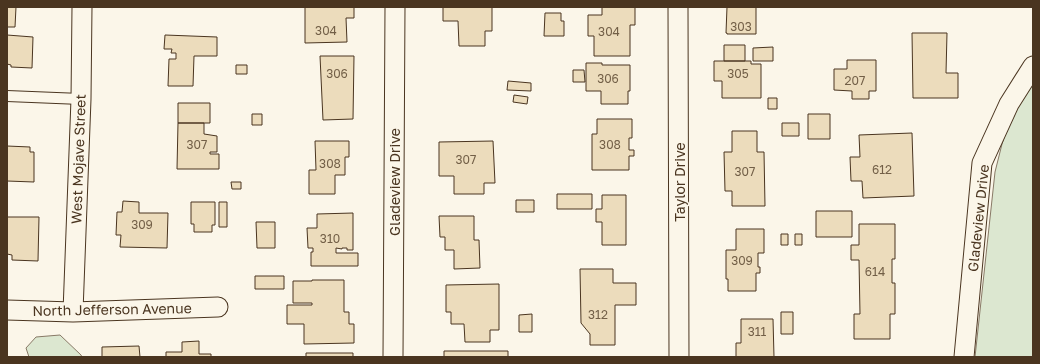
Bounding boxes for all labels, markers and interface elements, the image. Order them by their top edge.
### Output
house number: 303 [730,19,752,34]
house number: 304 [315,23,337,38]
house number: 304 [598,24,620,39]
house number: 306 [326,66,348,81]
house number: 305 [727,66,749,81]
house number: 306 [597,71,619,86]
house number: 207 [845,73,865,88]
street label: West Mojave Street [67,94,89,224]
street label: Gladeview Drive [386,128,403,236]
house number: 307 [187,137,207,152]
house number: 308 [599,137,621,152]
street label: Taylor Drive [671,142,688,222]
house number: 307 [456,152,476,167]
house number: 308 [319,156,341,171]
house number: 612 [872,162,892,177]
street label: Gladeview Drive [964,163,992,273]
house number: 307 [735,164,755,179]
house number: 309 [131,217,153,232]
house number: 310 [320,231,340,246]
house number: 309 [731,253,753,268]
house number: 614 [865,264,885,279]
street label: North Jefferson Avenue [32,299,192,319]
house number: 312 [588,307,608,322]
house number: 311 [748,324,767,339]

